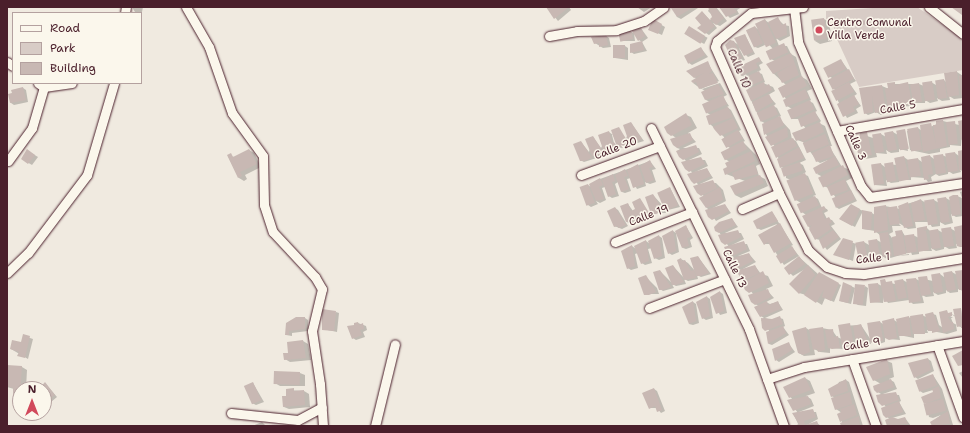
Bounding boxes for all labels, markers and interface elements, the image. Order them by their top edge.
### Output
legend [12,12,142,84]
place label: Centro Comunal Villa Verde [827,17,912,43]
text: Road [50,20,80,36]
marker: Centro Comunal Villa Verde [814,25,824,35]
text: Park [50,40,76,56]
street label: Calle 10 [724,47,752,91]
text: Building [50,60,96,76]
street label: Calle 5 [879,98,917,118]
street label: Calle 3 [841,123,869,163]
street label: Calle 20 [593,135,639,163]
street label: Calle 19 [627,202,671,230]
street label: Calle 13 [719,247,749,291]
street label: Calle 1 [855,251,891,267]
street label: Calle 9 [842,336,882,354]
north arrow [12,381,52,421]
text: N [28,382,36,397]

